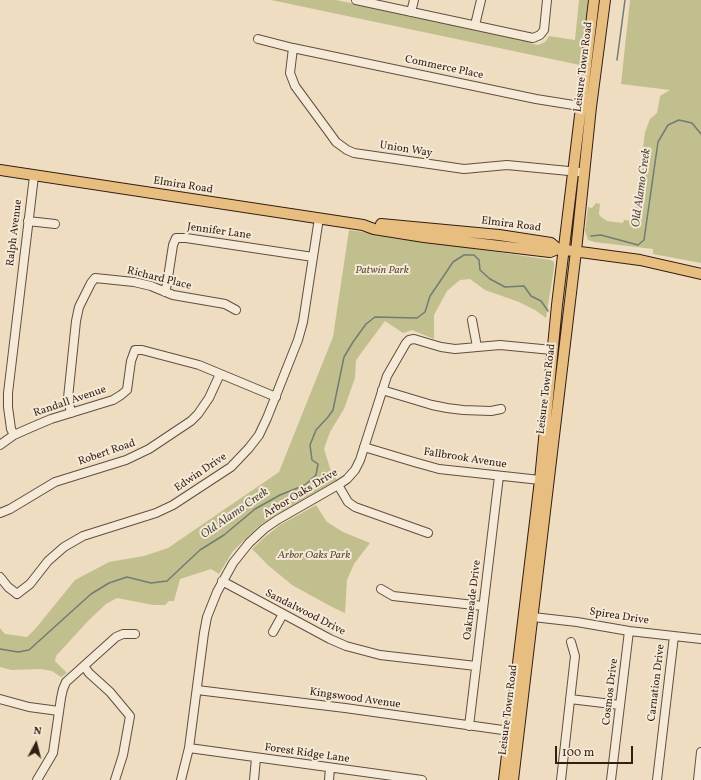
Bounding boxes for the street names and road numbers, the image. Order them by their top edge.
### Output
street label: Leisure Town Road [572,21,596,113]
street label: Commerce Place [404,53,484,83]
street label: Union Way [379,139,433,161]
street label: Elmira Road [152,175,214,197]
street label: Ralph Avenue [4,199,26,267]
street label: Elmira Road [480,215,542,235]
street label: Jennifer Lane [186,221,252,243]
street label: Richard Place [125,265,193,293]
street label: Leisure Town Road [535,343,559,435]
street label: Randall Avenue [32,383,108,421]
street label: Robert Road [77,437,137,469]
street label: Fallbrook Avenue [422,446,508,472]
street label: Edwin Drive [172,451,230,495]
street label: Arbor Oaks Drive [261,467,341,521]
street label: Oakmeade Drive [462,559,484,641]
street label: Sandalwood Drive [263,587,347,639]
street label: Spirea Drive [588,606,650,628]
street label: Carnation Drive [646,644,668,722]
street label: Cosmos Drive [600,658,622,726]
street label: Leisure Town Road [497,664,521,756]
street label: Kingswood Avenue [309,686,401,712]
street label: Forest Ridge Lane [264,742,350,766]

